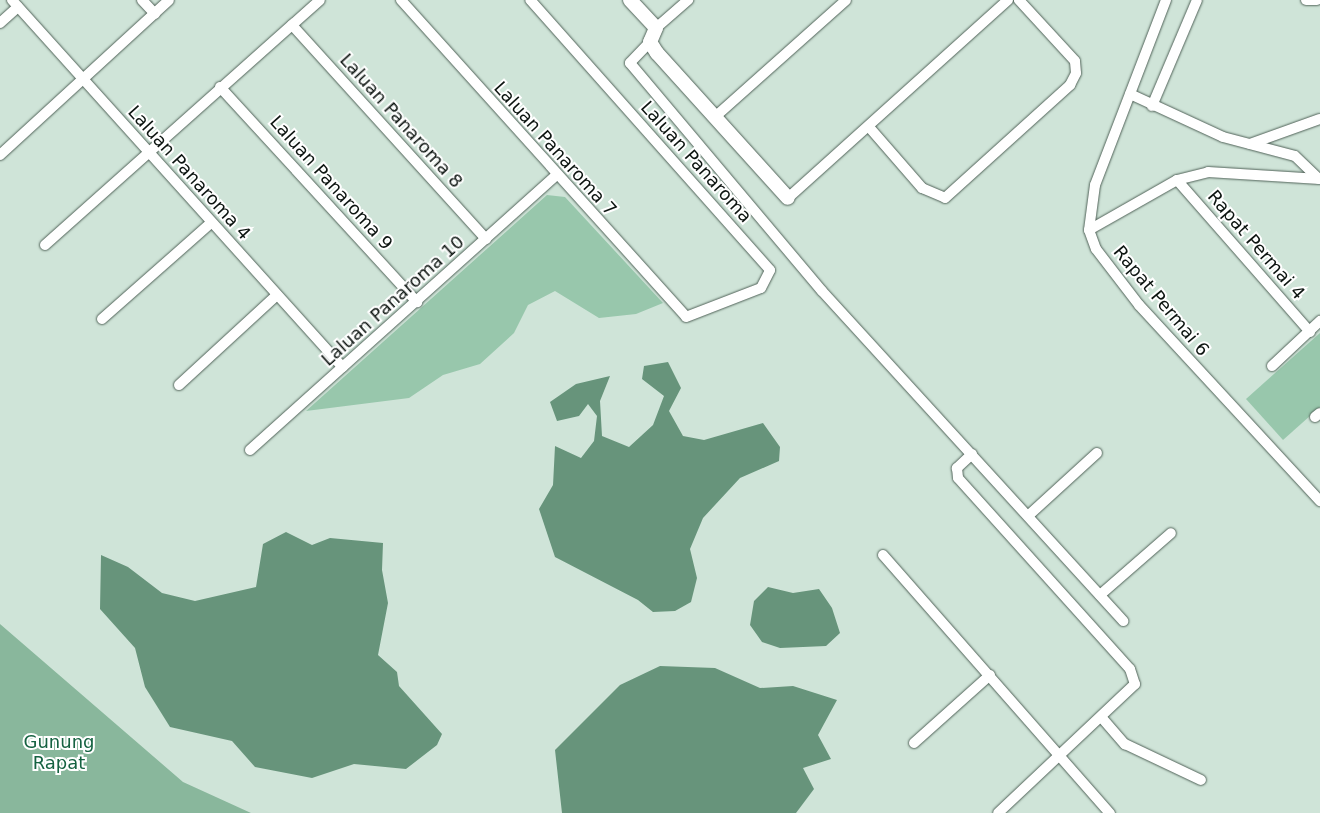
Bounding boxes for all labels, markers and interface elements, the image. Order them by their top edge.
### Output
street label: Laluan Panaroma 8 [335,50,467,192]
street label: Laluan Panaroma 7 [489,78,621,220]
street label: Laluan Panaroma [636,97,756,227]
street label: Laluan Panaroma 4 [123,102,255,244]
street label: Laluan Panaroma 9 [265,112,397,254]
street label: Rapat Permai 4 [1203,186,1309,304]
street label: Laluan Panaroma 10 [317,231,469,371]
street label: Rapat Permai 6 [1109,241,1213,361]
park label: Gunung Rapat [23,732,95,774]

